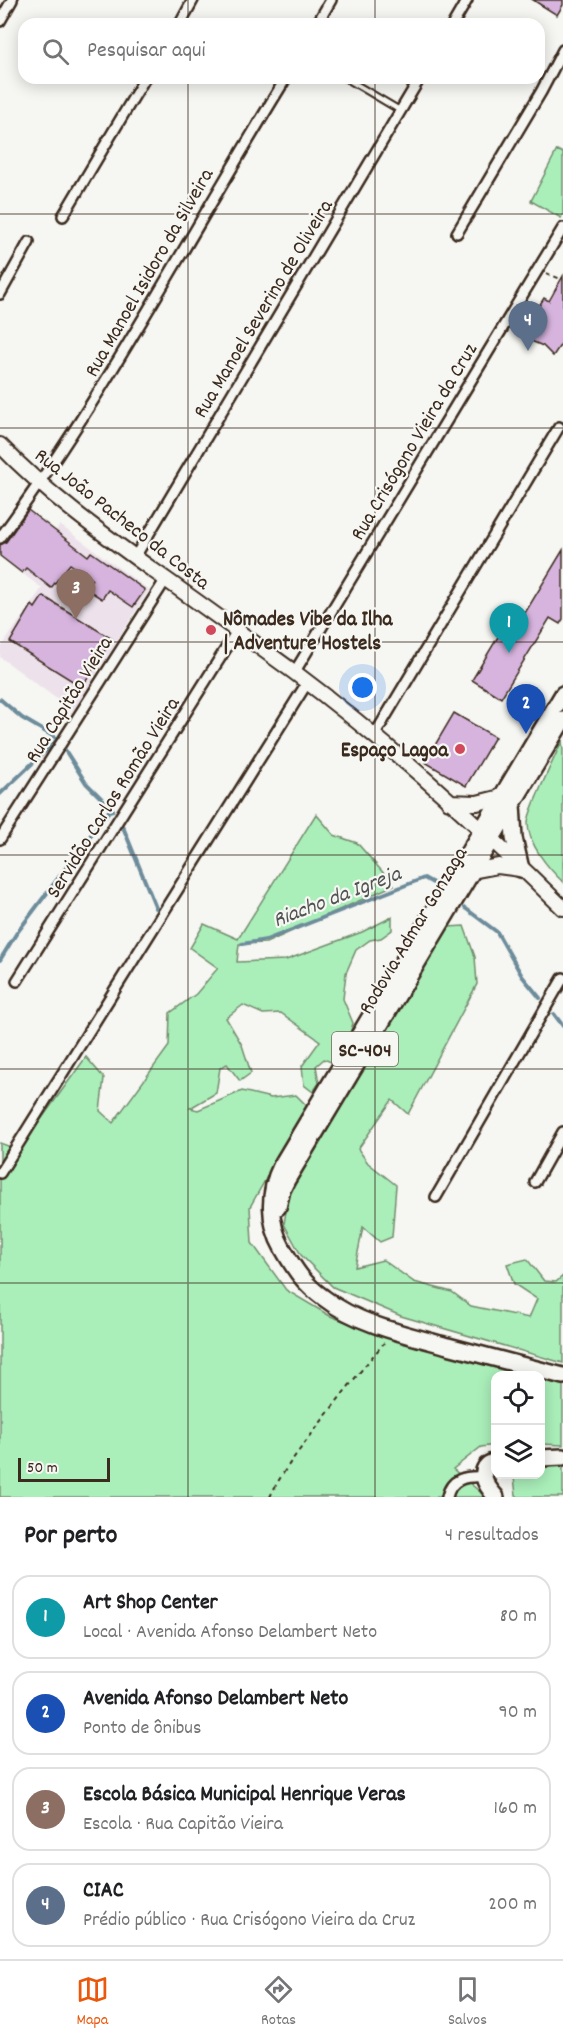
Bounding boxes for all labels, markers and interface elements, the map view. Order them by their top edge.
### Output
search box [18,18,545,84]
icon: search [39,35,72,68]
text: Pesquisar aqui [87,36,206,67]
street label: Rua Manoel Isidoro da Silveira [78,163,223,383]
street label: Rua Manoel Severino de Oliveira [187,193,343,425]
pin: 4 [508,302,548,351]
street label: Rua Crisógono Vieira da Cruz [345,338,487,547]
street label: Rua João Pacheco da Costa [27,442,216,599]
pin: 3 [56,570,96,619]
pin: 1 [490,604,528,653]
place label: Nômades Vibe da Ilha | Adventure Hostels [223,606,393,660]
marker: Nômades Vibe da Ilha | Adventure Hostels [204,623,218,637]
street label: Rua Capitão Vieira [19,630,122,770]
your location [348,673,377,702]
pin: 2 [506,684,546,734]
street label: Servidão Carlos Romão Vieira [40,691,190,905]
place label: Espaço Lagoa [341,737,449,767]
marker: Espaço Lagoa [453,742,467,756]
street label: Rodovia Admar Gonzaga [353,841,477,1021]
water label: Riacho da Igreja [269,859,407,937]
road number: SC-404 [332,1032,398,1066]
map controls [491,1371,545,1479]
button: locate [491,1371,545,1425]
button: layers [491,1425,545,1479]
scale bar [18,1455,110,1482]
text: 50 m [27,1457,58,1480]
text: Por perto [24,1518,117,1555]
text: 4 resultados [445,1522,539,1550]
text: Art Shop Center [83,1588,218,1619]
text: 1 [43,1603,48,1631]
text: 80 m [500,1603,537,1631]
text: Local · Avenida Afonso Delambert Neto [83,1619,377,1647]
text: Avenida Afonso Delambert Neto [83,1684,348,1715]
text: 2 [41,1699,50,1727]
text: 90 m [499,1699,537,1727]
text: Ponto de ônibus [83,1715,201,1743]
text: Escola Básica Municipal Henrique Veras [83,1780,406,1811]
text: 3 [41,1795,50,1823]
text: 160 m [494,1795,537,1823]
text: Escola · Rua Capitão Vieira [83,1811,283,1839]
text: CIAC [83,1876,124,1907]
text: 4 [41,1891,50,1919]
text: 200 m [488,1891,537,1919]
text: Prédio público · Rua Crisógono Vieira da Cruz [83,1907,415,1935]
tab: Mapa [76,1973,109,2032]
tab: Rotas [261,1973,296,2032]
tab: Salvos [448,1973,487,2032]

